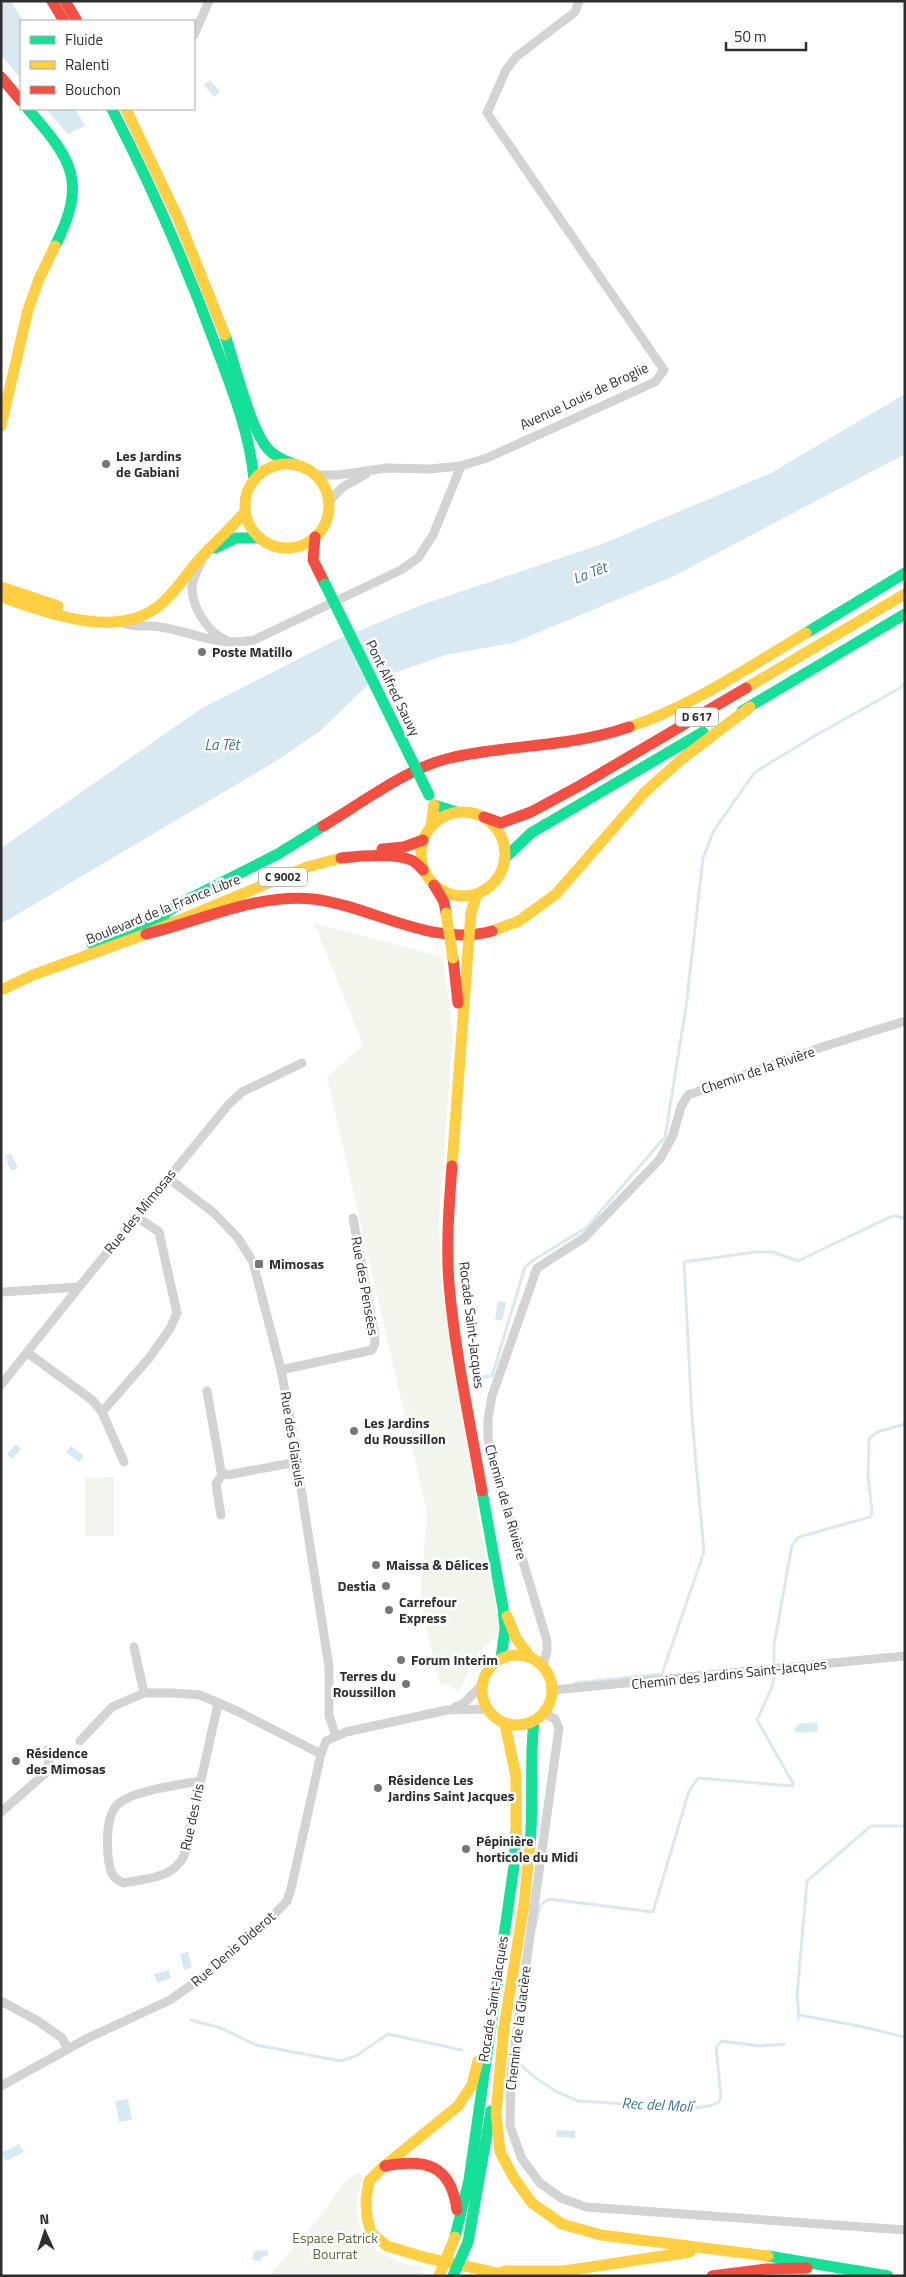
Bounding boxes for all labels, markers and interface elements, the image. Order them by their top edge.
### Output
legend [20,20,195,110]
scale bar [726,20,806,52]
text: 50 m [734,25,767,48]
text: Fluide [65,28,103,51]
text: Ralenti [65,53,109,76]
text: Bouchon [65,78,121,101]
street label: Avenue Louis de Broglie [516,356,652,435]
place label: Les Jardins de Gabiani [116,445,182,482]
marker: Les Jardins de Gabiani [100,458,112,470]
water label: La Têt [569,555,612,590]
street label: Pont Alfred Sauvy [361,636,426,740]
place label: Poste Matillo [212,641,293,662]
marker: Poste Matillo [196,646,208,658]
road number: D 617 [676,708,718,726]
water label: La Têt [205,733,242,756]
street label: Boulevard de la France Libre [82,868,243,949]
road number: C 9002 [259,868,307,886]
street label: Chemin de la Rivière [698,1040,817,1099]
street label: Rue des Mimosas [99,1164,181,1258]
street label: Rue des Pensées [346,1235,385,1337]
place label: Mimosas [269,1253,325,1274]
marker: Mimosas [253,1258,265,1270]
street label: Rocade Saint-Jacques [454,1260,491,1389]
street label: Rue des Glaïeuls [276,1390,311,1488]
place label: Les Jardins du Roussillon [364,1412,446,1449]
marker: Les Jardins du Roussillon [348,1425,360,1437]
street label: Chemin de la Rivière [480,1442,533,1562]
place label: Maissa & Délices [386,1554,489,1575]
marker: Maissa & Délices [370,1559,382,1571]
place label: Destia [337,1575,376,1596]
marker: Destia [380,1580,392,1592]
place label: Carrefour Express [399,1591,457,1628]
marker: Carrefour Express [383,1604,395,1616]
place label: Forum Interim [411,1649,498,1670]
street label: Chemin des Jardins Saint-Jacques [630,1653,827,1694]
marker: Forum Interim [395,1654,407,1666]
place label: Terres du Roussillon [333,1665,396,1702]
marker: Terres du Roussillon [400,1678,412,1690]
place label: Résidence des Mimosas [26,1742,106,1779]
marker: Résidence des Mimosas [10,1755,22,1767]
place label: Résidence Les Jardins Saint Jacques [388,1769,515,1806]
street label: Rue des Iris [174,1781,209,1852]
marker: Résidence Les Jardins Saint Jacques [372,1782,384,1794]
place label: Pépinière horticole du Midi [476,1830,578,1867]
marker: Pépinière horticole du Midi [460,1843,472,1855]
street label: Rue Denis Diderot [186,1906,280,1991]
street label: Rocade Saint-Jacques [472,1934,513,2064]
street label: Chemin de la Glacière [499,1964,536,2091]
water label: Rec del Molí [621,2091,697,2118]
north arrow [20,2207,70,2257]
text: N [39,2208,50,2229]
park label: Espace Patrick Bourrat [292,2227,378,2264]

